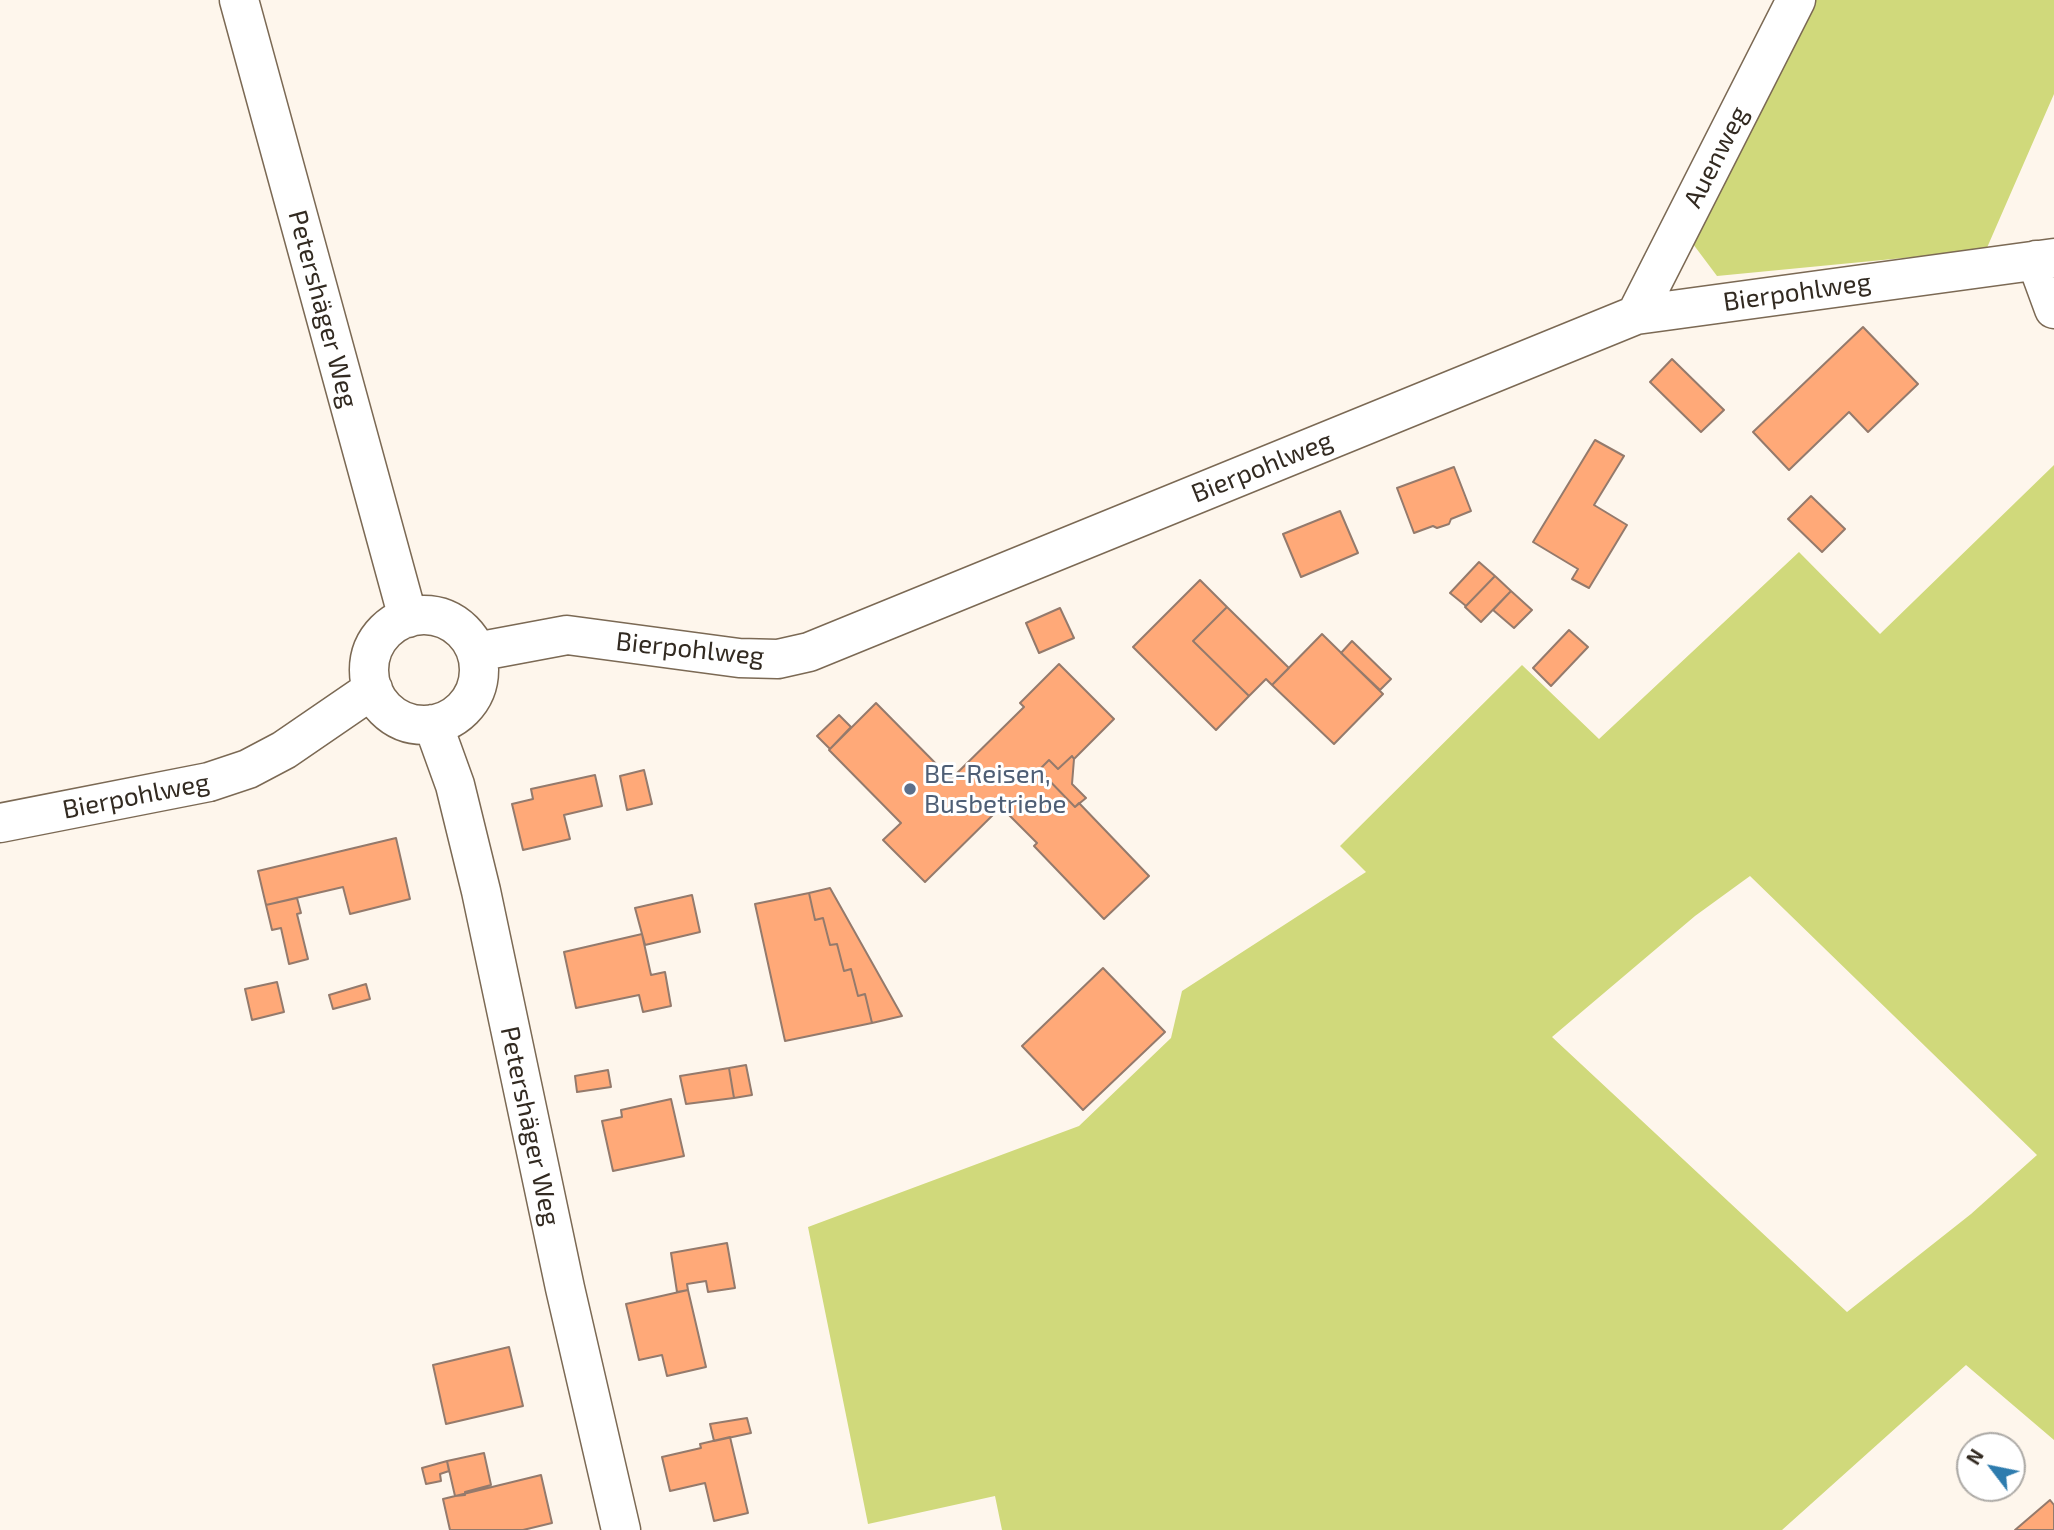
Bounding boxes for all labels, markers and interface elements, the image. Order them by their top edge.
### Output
street label: Auenweg [1677,101,1755,213]
street label: Petershäger Weg [282,207,364,411]
street label: Bierpohlweg [1721,266,1873,318]
street label: Bierpohlweg [1187,425,1337,509]
street label: Bierpohlweg [614,626,766,672]
place label: BE-Reisen, Busbetriebe [924,758,1066,820]
street label: Bierpohlweg [60,766,212,826]
marker: BE-Reisen, Busbetriebe [902,781,918,797]
street label: Petershäger Weg [494,1023,566,1229]
north arrow [1956,1432,2026,1502]
text: N [1961,1445,1988,1469]

